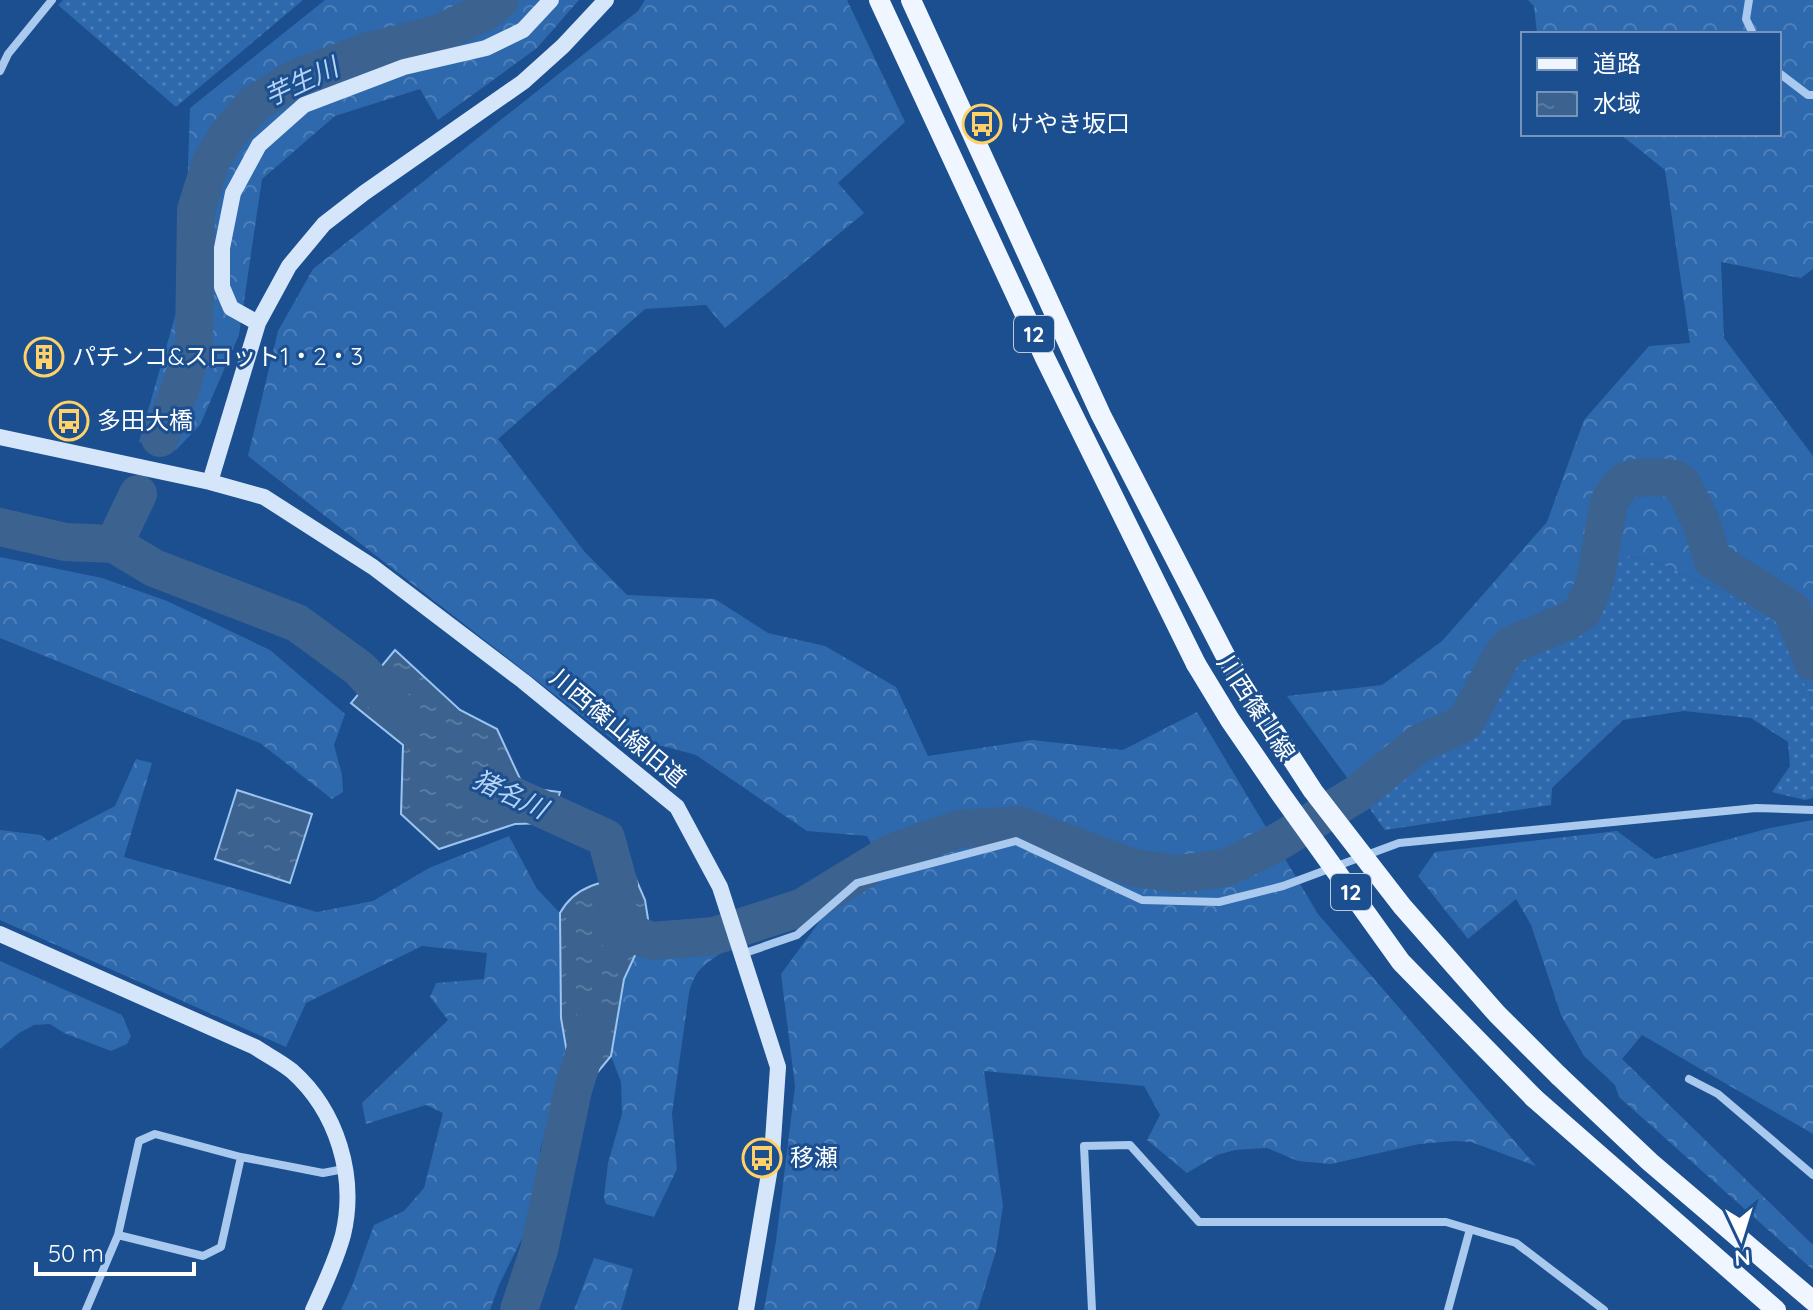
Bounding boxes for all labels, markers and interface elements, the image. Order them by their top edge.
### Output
legend [1521,32,1781,136]
text: 道路 [1593,48,1641,78]
water label: 芋生川 [258,49,346,113]
text: 水域 [1593,88,1641,118]
bus stop icon: けやき坂口 [961,103,1003,145]
place label: けやき坂口 [1010,108,1130,138]
road number: 12 [1014,316,1054,352]
building icon: パチンコ&スロット1・2・3 [23,336,65,378]
place label: パチンコ&スロット1・2・3 [72,341,363,371]
bus stop icon: 多田大橋 [48,400,90,442]
place label: 多田大橋 [97,405,193,435]
street label: 川西篠山線 [1212,649,1302,766]
street label: 川西篠山線旧道 [545,662,693,793]
water label: 猪名川 [468,762,555,826]
road number: 12 [1331,874,1371,910]
bus stop icon: 移瀬 [741,1137,783,1179]
place label: 移瀬 [790,1142,838,1172]
north arrow [1701,1198,1781,1278]
scale bar [36,1226,194,1276]
text: 50 m [48,1238,104,1268]
text: N [1733,1243,1751,1272]

